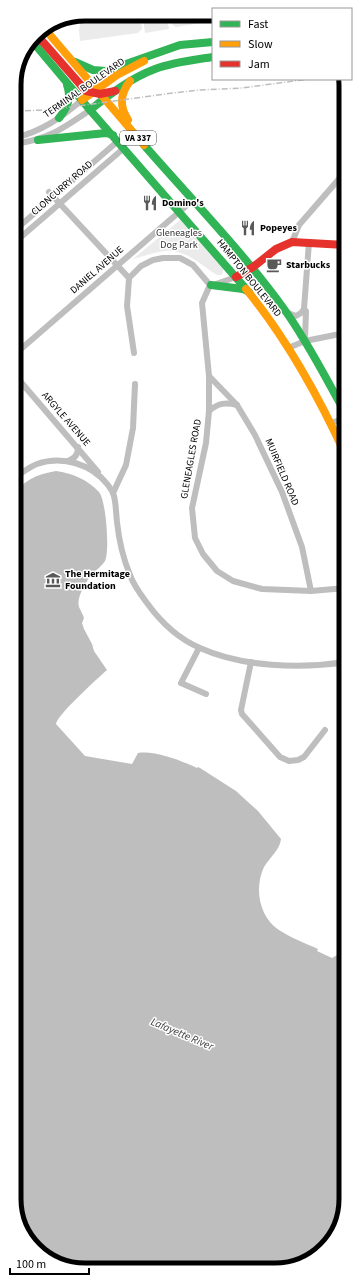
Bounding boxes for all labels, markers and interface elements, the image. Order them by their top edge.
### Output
legend [212,8,352,80]
text: Fast [248,16,268,33]
text: Slow [248,36,273,53]
street label: TERMINAL BOULEVARD [41,55,127,121]
text: Jam [248,56,270,73]
road number: VA 337 [120,131,156,145]
street label: CLONCURRY ROAD [28,157,96,219]
restaurant icon: Domino's [141,194,159,212]
place label: Domino's [162,196,204,210]
restaurant icon: Popeyes [239,219,257,237]
place label: Popeyes [260,221,297,235]
park label: Gleneagles Dog Park [156,226,202,252]
street label: HAMPTON BOULEVARD [213,236,285,320]
street label: DANIEL AVENUE [67,243,127,297]
cafe icon: Starbucks [265,256,283,274]
place label: Starbucks [286,258,331,272]
street label: ARGYLE AVENUE [38,389,94,449]
street label: GLENEAGLES ROAD [177,418,205,500]
street label: MUIRFIELD ROAD [262,436,302,508]
place label: The Hermitage Foundation [65,567,130,593]
museum icon: The Hermitage Foundation [44,571,62,589]
water label: Lafayette River [148,1014,217,1054]
scale bar [10,1250,89,1276]
text: 100 m [16,1256,46,1273]

